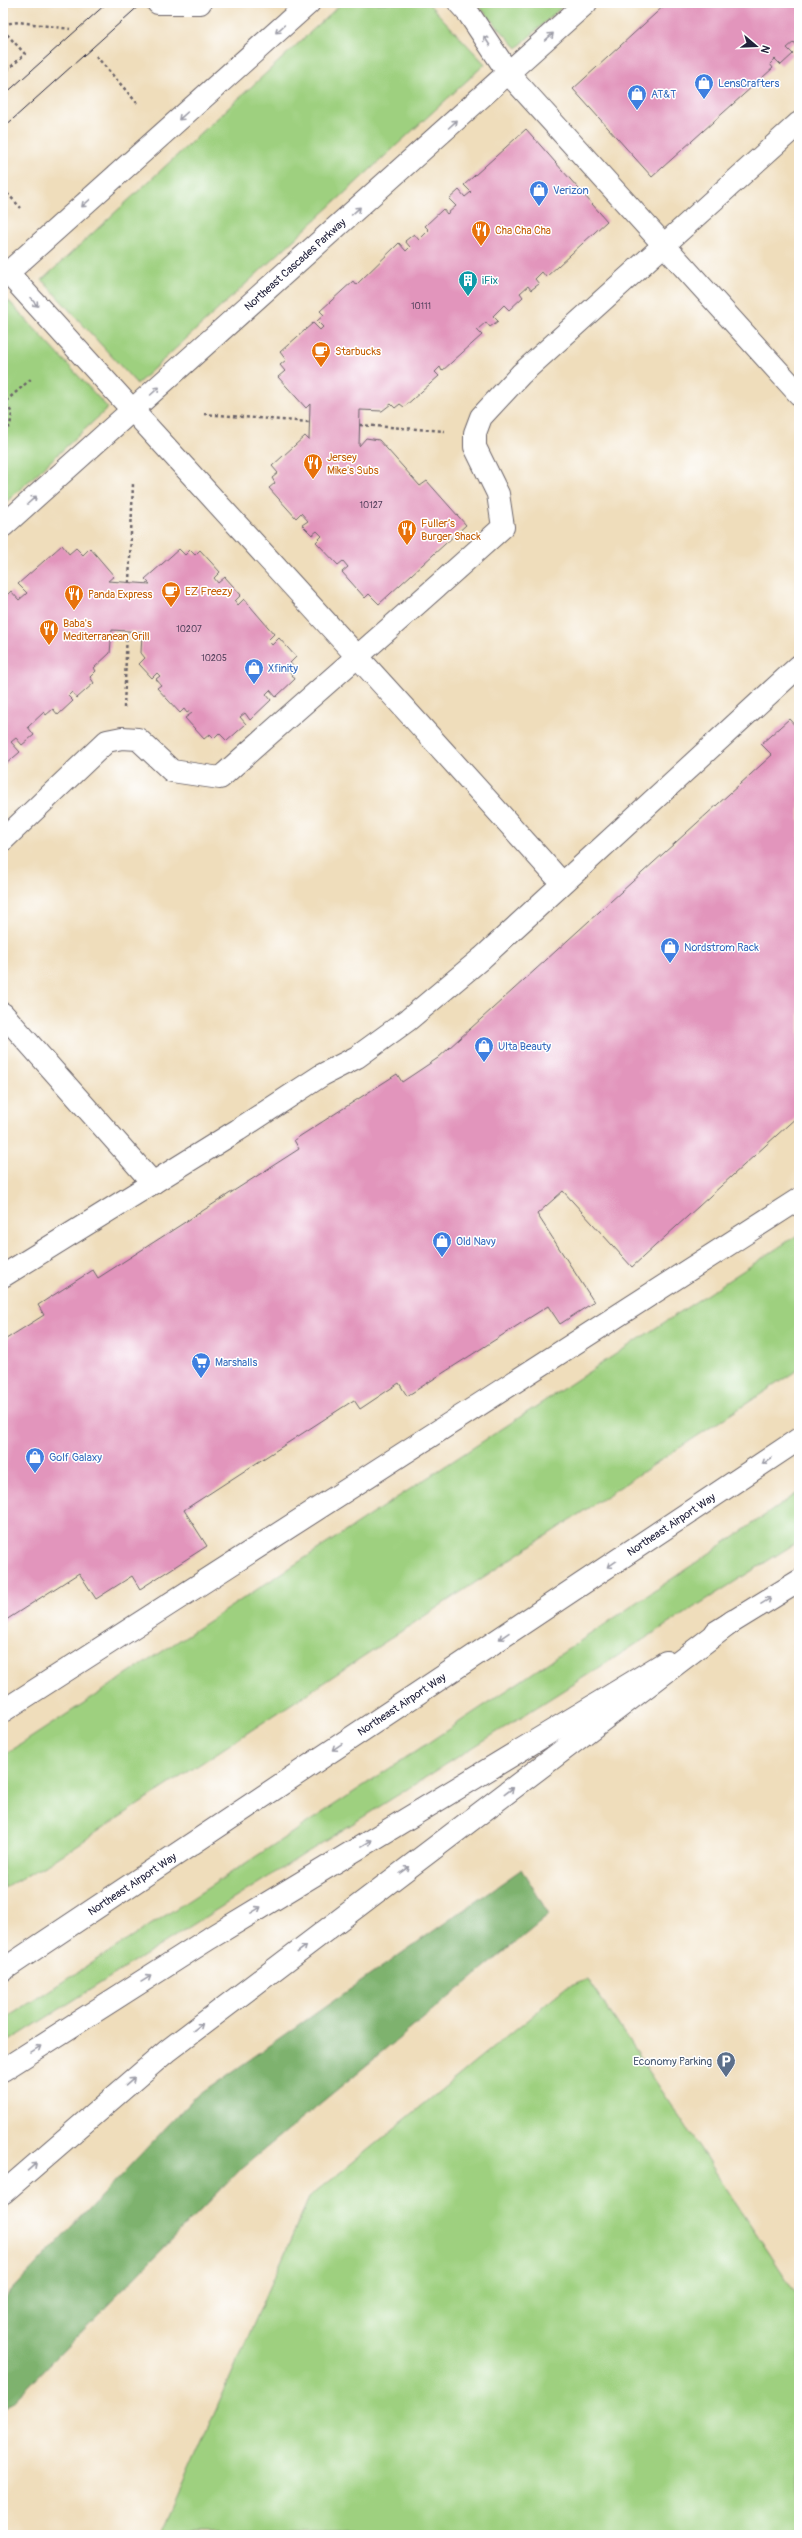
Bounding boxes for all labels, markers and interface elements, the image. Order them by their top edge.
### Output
one-way arrow [275,24,285,34]
north arrow [736,26,776,66]
one-way arrow [544,32,554,42]
one-way arrow [483,36,492,47]
text: N [757,43,772,55]
shop icon: LensCrafters [693,72,715,100]
place label: LensCrafters [718,77,779,90]
shop icon: AT&T [626,83,648,111]
place label: AT&T [651,88,676,101]
one-way arrow [178,111,188,120]
one-way arrow [448,119,458,129]
shop icon: Verizon [528,179,550,207]
place label: Verizon [553,184,589,197]
one-way arrow [81,198,92,207]
one-way arrow [351,206,361,215]
street label: Northeast Cascades Parkway [241,215,348,313]
restaurant icon: Cha Cha Cha [470,219,492,247]
place label: Cha Cha Cha [495,224,551,237]
building icon: iFix [457,269,479,297]
place label: iFix [482,274,498,287]
one-way arrow [29,296,38,306]
house number: 10111 [411,301,431,312]
cafe icon: Starbucks [310,340,332,368]
place label: Starbucks [335,345,381,358]
one-way arrow [149,386,160,395]
place label: Jersey Mike's Subs [327,451,379,477]
restaurant icon: Jersey Mike's Subs [302,452,324,480]
one-way arrow [27,496,37,505]
house number: 10127 [360,500,383,511]
place label: Fuller’s Burger Shack [421,517,481,543]
restaurant icon: Fuller’s Burger Shack [396,518,418,546]
cafe icon: EZ Freezy [160,580,182,608]
restaurant icon: Panda Express [63,583,85,611]
place label: EZ Freezy [185,585,233,598]
place label: Panda Express [88,588,152,601]
place label: Baba's Mediterranean Grill [63,617,150,643]
restaurant icon: Baba's Mediterranean Grill [38,618,60,646]
house number: 10207 [176,624,202,635]
house number: 10205 [201,653,227,664]
shop icon: Xfinity [243,657,265,685]
place label: Xfinity [268,662,298,675]
shop icon: Nordstrom Rack [659,936,681,964]
place label: Nordstrom Rack [684,941,759,954]
shop icon: Ulta Beauty [473,1035,495,1063]
place label: Ulta Beauty [498,1040,551,1053]
shop icon: Old Navy [431,1230,453,1258]
place label: Old Navy [456,1235,496,1248]
supermarket icon: Marshalls [190,1351,212,1379]
place label: Marshalls [215,1356,257,1369]
shop icon: Golf Galaxy [24,1446,46,1474]
place label: Golf Galaxy [49,1451,102,1464]
one-way arrow [761,1457,772,1465]
street label: Northeast Airport Way [624,1490,718,1558]
one-way arrow [607,1560,618,1568]
one-way arrow [760,1597,771,1605]
one-way arrow [499,1632,510,1640]
street label: Northeast Airport Way [355,1670,448,1738]
one-way arrow [332,1743,343,1751]
one-way arrow [503,1787,514,1796]
one-way arrow [361,1839,372,1847]
street label: Northeast Airport Way [85,1850,179,1918]
one-way arrow [400,1866,411,1874]
one-way arrow [250,1906,262,1914]
one-way arrow [296,1944,307,1953]
one-way arrow [140,1975,151,1983]
one-way arrow [193,2023,204,2031]
one-way arrow [30,2045,41,2053]
parking icon: Economy Parking [715,2050,737,2078]
place label: Economy Parking [633,2055,712,2068]
one-way arrow [125,2077,135,2086]
one-way arrow [26,2162,37,2171]

